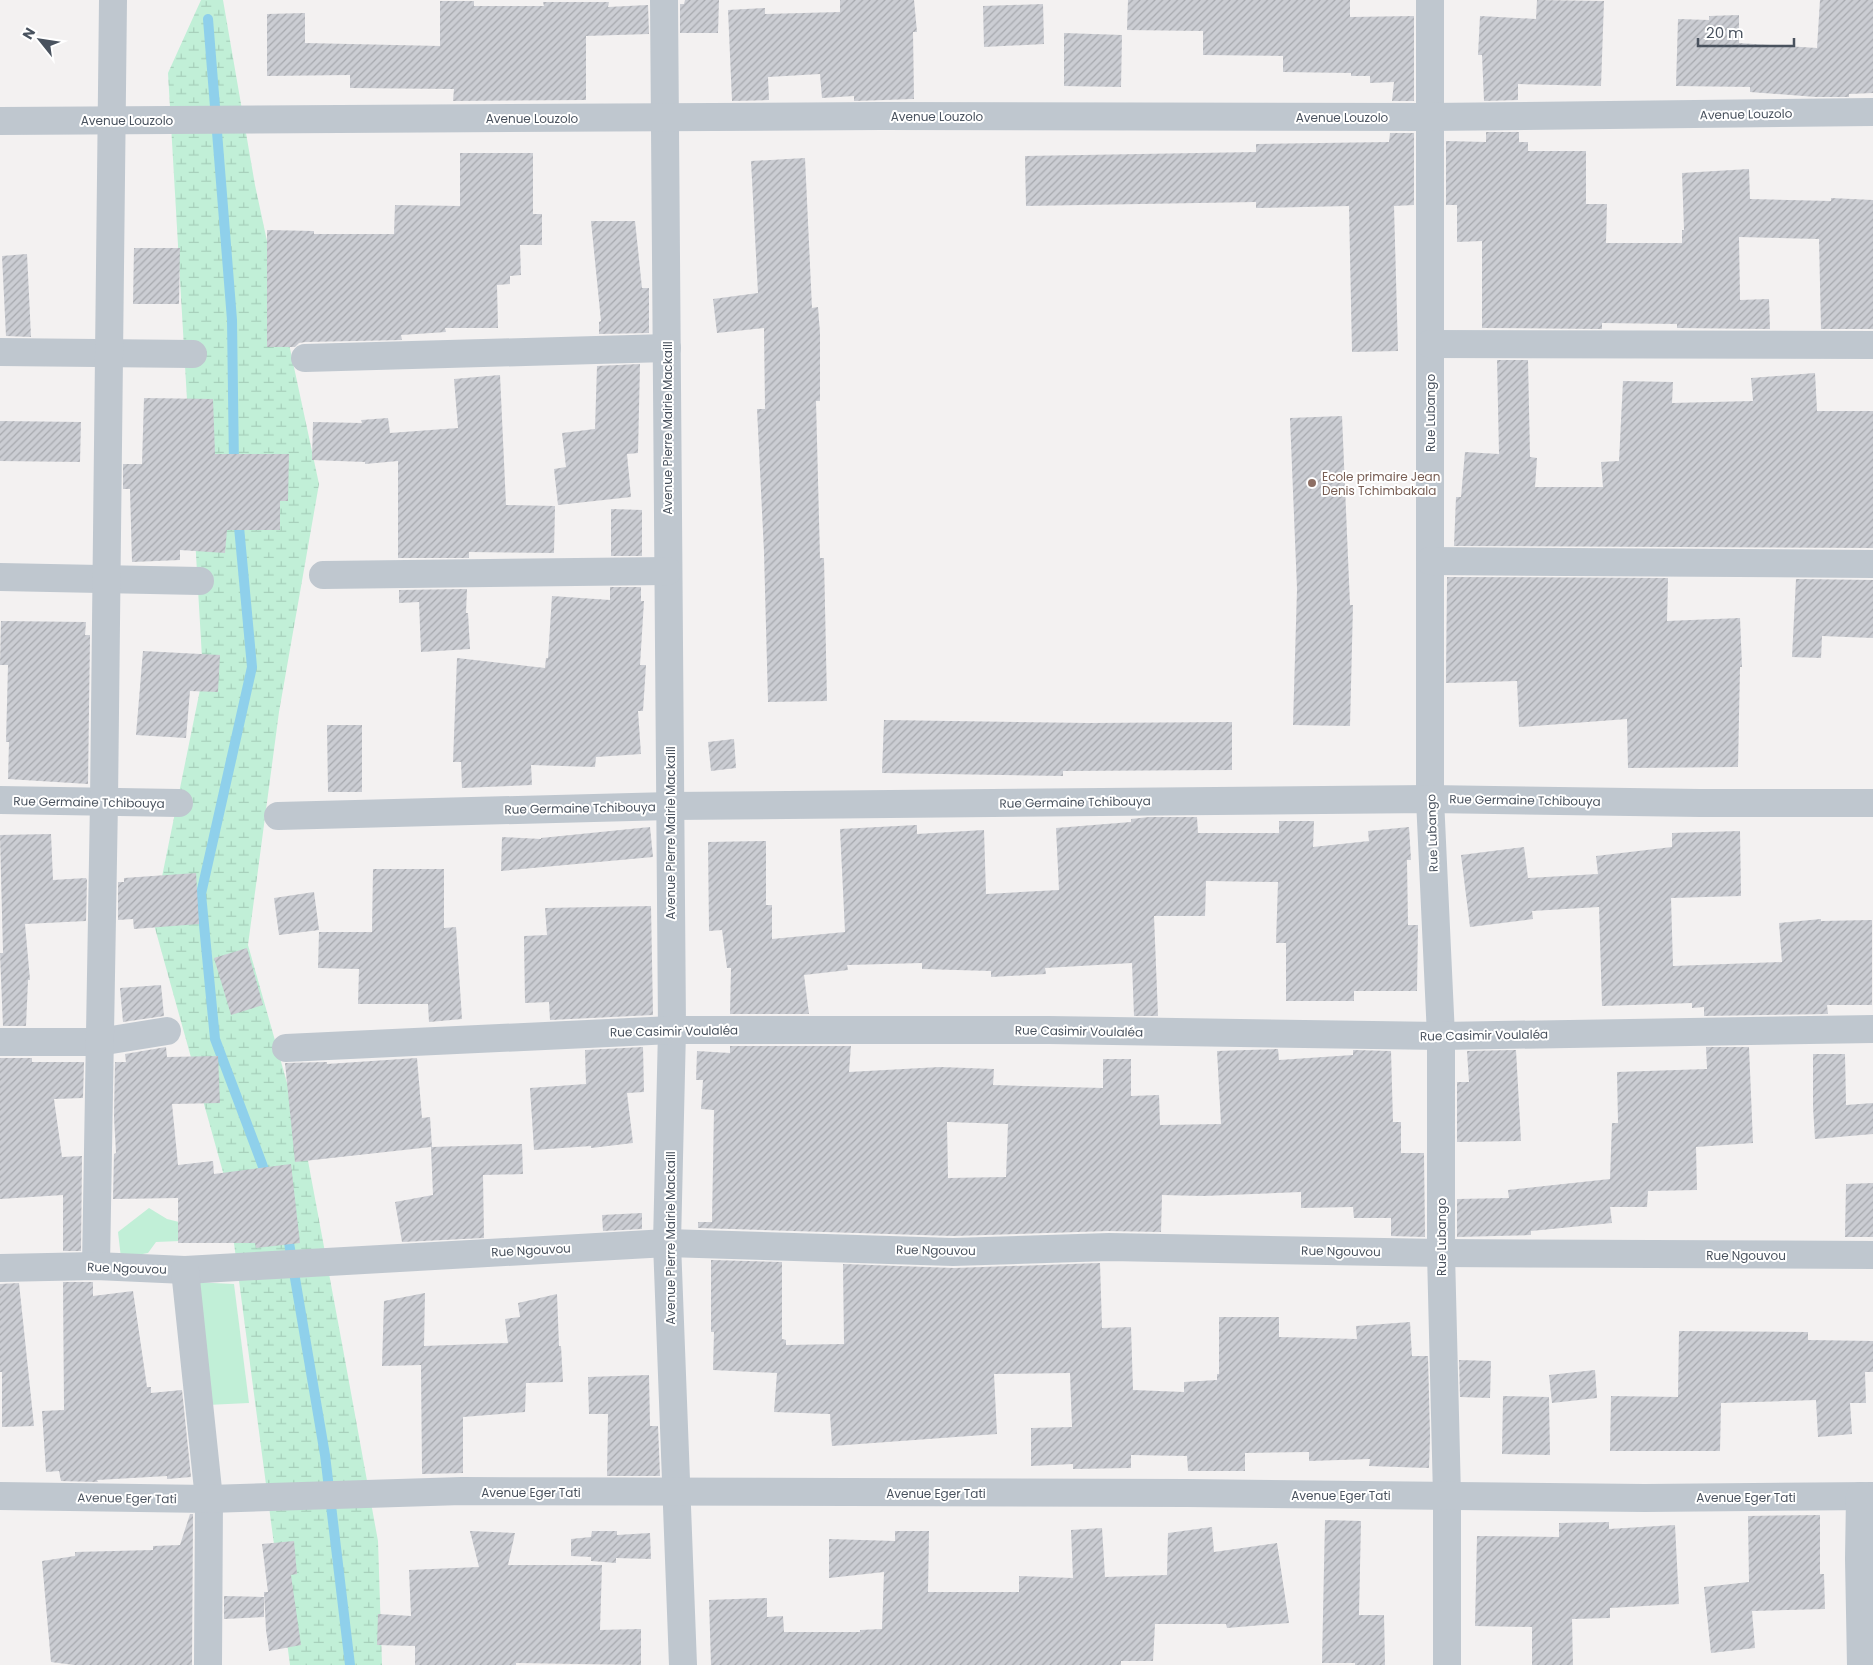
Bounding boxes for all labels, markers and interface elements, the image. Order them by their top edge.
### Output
north arrow [15,15,65,65]
scale bar [1698,15,1794,47]
text: 20 m [1706,22,1744,43]
text: N [17,24,40,43]
street label: Avenue Louzolo [1700,105,1793,123]
street label: Avenue Louzolo [891,108,984,125]
street label: Avenue Louzolo [1296,109,1389,126]
street label: Avenue Louzolo [486,110,579,127]
street label: Avenue Louzolo [81,112,174,129]
street label: Avenue Pierre Mairie Mackaill [659,341,676,515]
street label: Rue Lubango [1422,374,1439,452]
place label: Ecole primaire Jean Denis Tchimbakala [1322,468,1440,499]
marker: Ecole primaire Jean Denis Tchimbakala [1306,477,1318,489]
street label: Avenue Pierre Mairie Mackaill [662,746,679,920]
street label: Rue Germaine Tchibouya [1449,790,1601,810]
street label: Rue Germaine Tchibouya [13,792,165,812]
street label: Rue Germaine Tchibouya [999,792,1151,812]
street label: Rue Lubango [1422,793,1442,872]
street label: Rue Germaine Tchibouya [504,798,656,818]
street label: Rue Casimir Voulaléa [610,1021,738,1041]
street label: Rue Casimir Voulaléa [1015,1021,1143,1041]
street label: Rue Casimir Voulaléa [1420,1025,1548,1045]
street label: Avenue Pierre Mairie Mackaill [662,1151,679,1325]
street label: Rue Lubango [1433,1198,1450,1276]
street label: Rue Ngouvou [491,1239,571,1261]
street label: Rue Ngouvou [896,1241,976,1259]
street label: Rue Ngouvou [1301,1242,1381,1260]
street label: Rue Ngouvou [1706,1247,1786,1264]
street label: Rue Ngouvou [87,1258,167,1278]
street label: Avenue Eger Tati [481,1484,581,1501]
street label: Avenue Eger Tati [886,1485,986,1502]
street label: Avenue Eger Tati [1291,1487,1391,1504]
street label: Avenue Eger Tati [77,1489,177,1507]
street label: Avenue Eger Tati [1696,1489,1796,1506]

